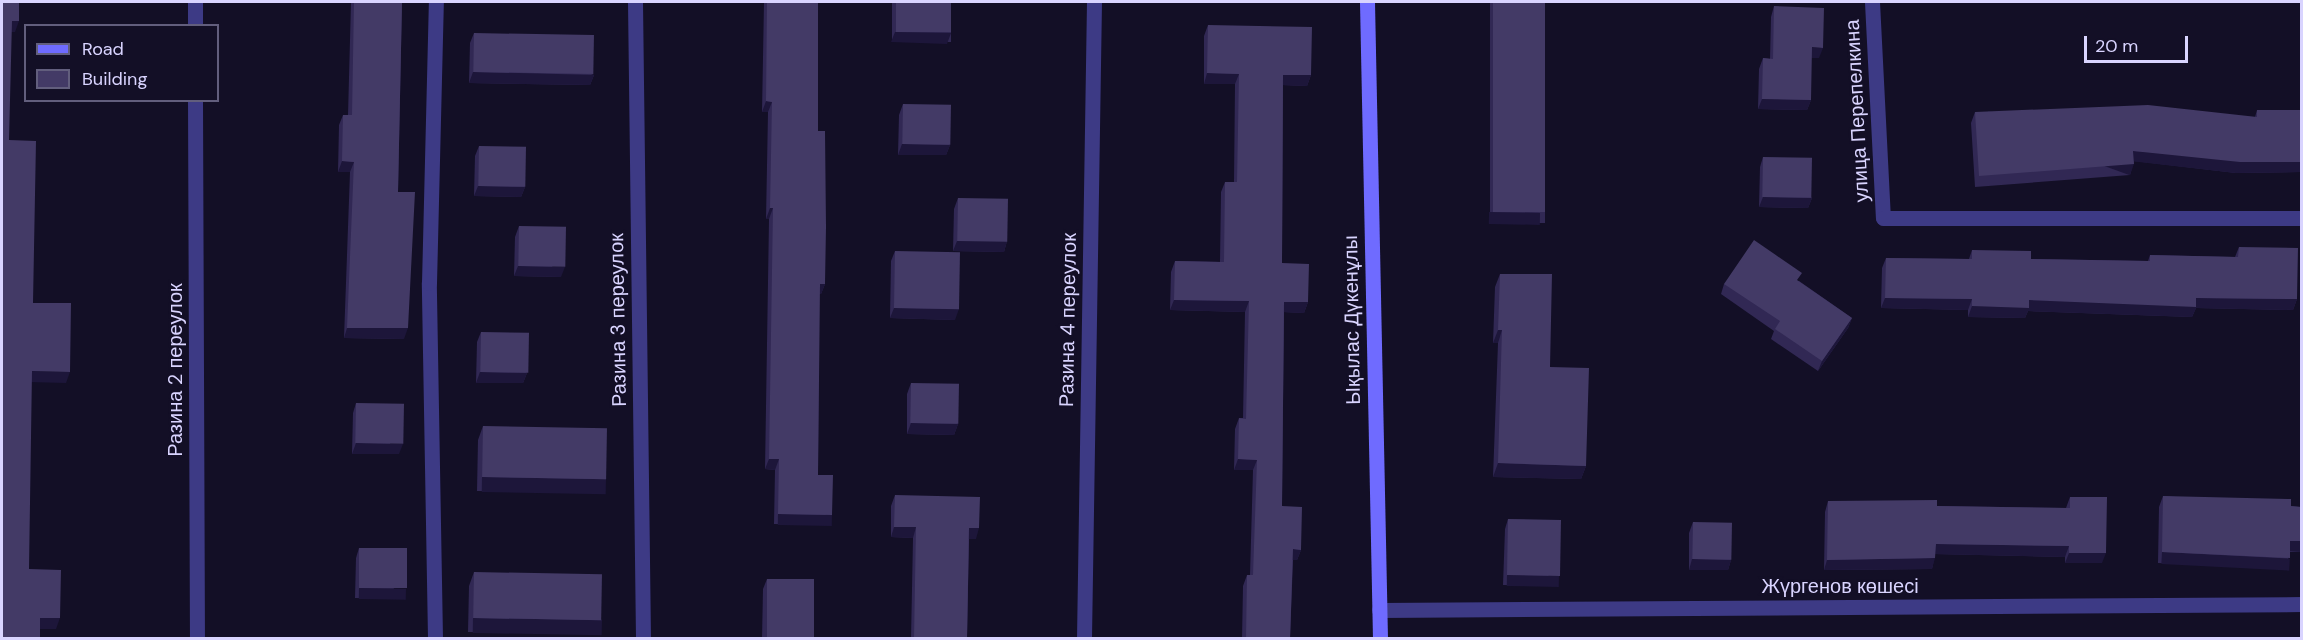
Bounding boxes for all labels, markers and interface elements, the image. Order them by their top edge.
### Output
street label: улица Перепелкина [1840,19,1874,203]
legend [24,24,219,102]
scale bar [2087,24,2190,62]
text: 20 m [2095,34,2138,58]
text: Road [82,37,124,61]
text: Building [82,67,147,91]
street label: Разина 3 переулок [604,233,632,407]
street label: Разина 4 переулок [1054,233,1082,407]
street label: Ықылас Дүкенұлы [1339,235,1365,405]
street label: Разина 2 переулок [163,283,187,457]
street label: Жүргенов көшесі [1761,574,1919,598]

